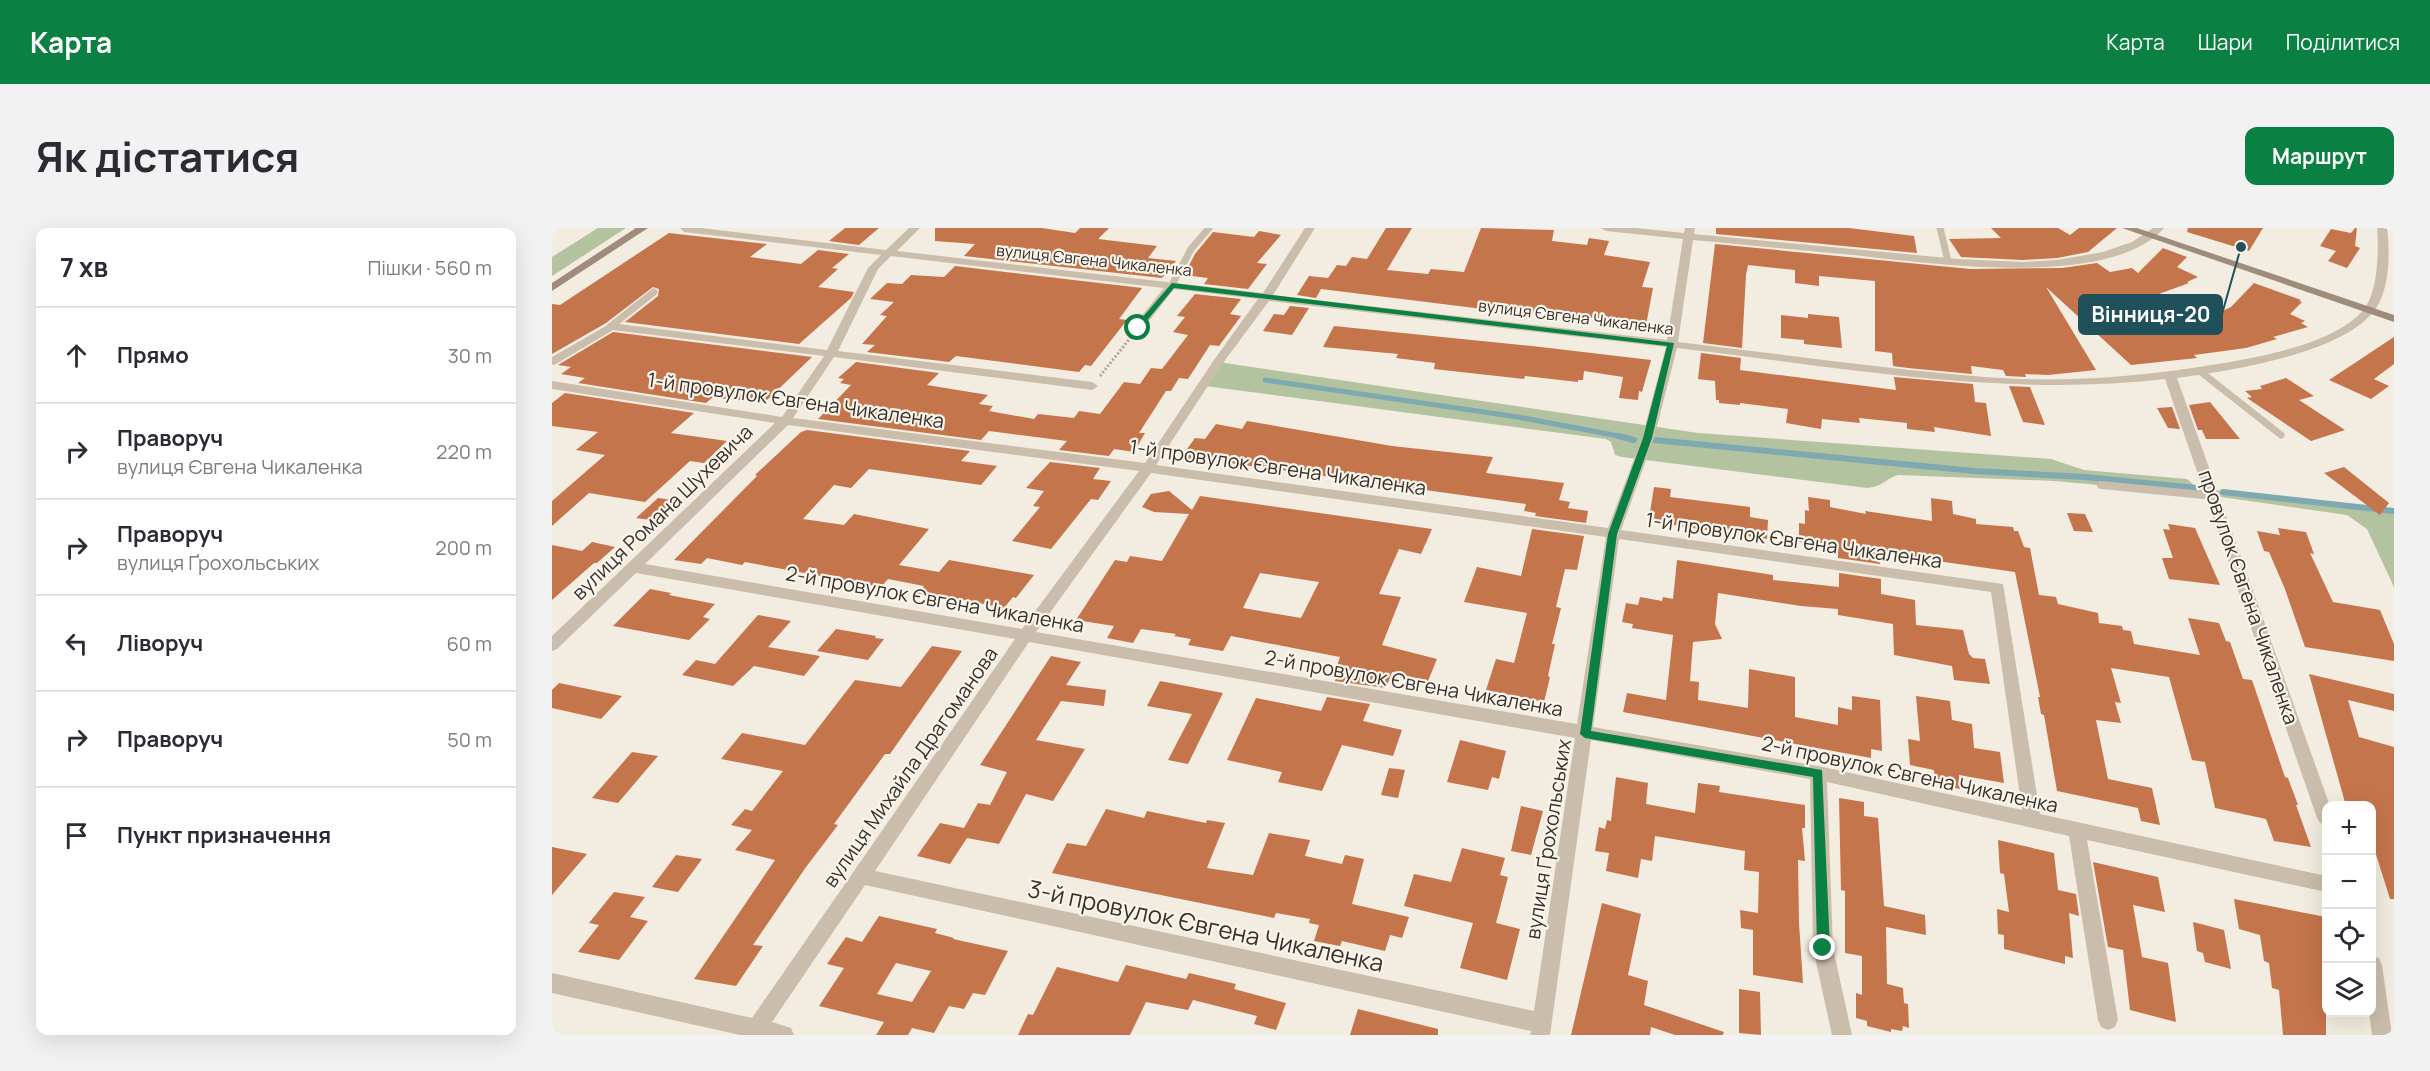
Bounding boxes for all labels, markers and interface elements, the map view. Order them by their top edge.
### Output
text: Карта [30,23,112,61]
text: Карта [2106,28,2165,56]
text: Шари [2198,28,2253,56]
text: Поділитися [2286,28,2400,56]
text: Як дістатися [36,127,299,185]
button: Маршрут [2245,127,2394,185]
street label: вулиця Євгена Чикаленка [995,239,1193,281]
text: 7 хв [60,249,108,285]
text: Пішки · 560 m [367,254,492,281]
street label: вулиця Євгена Чикаленка [1477,294,1675,340]
callout: Вінниця-20 [2079,295,2222,334]
text: Вінниця-20 [2091,300,2211,328]
route start [1124,314,1150,340]
icon: ahead [60,339,93,372]
text: Прямо [117,340,189,370]
text: 30 m [448,342,492,369]
street label: 1-й провулок Євгена Чикаленка [646,366,946,434]
street label: вулиця Романа Шухевича [566,418,758,606]
text: Праворуч [117,423,223,453]
street label: 1-й провулок Євгена Чикаленка [1128,433,1428,501]
icon: right [60,435,93,468]
text: 220 m [436,438,492,465]
text: вулиця Євгена Чикаленка [117,453,363,480]
street label: провулок Євгена Чикаленка [2193,466,2305,728]
street label: 1-й провулок Євгена Чикаленка [1644,506,1944,574]
text: Праворуч [117,519,223,549]
icon: right [60,531,93,564]
text: 200 m [435,534,492,561]
text: вулиця Ґрохольських [117,549,319,576]
street label: 2-й провулок Євгена Чикаленка [784,559,1086,639]
icon: left [60,627,93,660]
text: Ліворуч [117,628,203,658]
text: 60 m [446,630,492,657]
street label: вулиця Михайла Драгоманова [816,641,1004,893]
street label: 2-й провулок Євгена Чикаленка [1263,643,1565,723]
icon: right [60,723,93,756]
text: Праворуч [117,724,223,754]
text: 50 m [447,726,492,753]
street label: 2-й провулок Євгена Чикаленка [1759,729,2061,819]
street label: вулиця Ґрохольських [1519,737,1577,941]
map controls [2322,801,2376,1017]
button: + [2322,801,2376,855]
icon: arrive [60,819,93,852]
text: Пункт призначення [117,820,331,850]
button: − [2322,855,2376,909]
street label: 3-й провулок Євгена Чикаленка [1025,871,1387,979]
button: locate [2322,909,2376,963]
route end [1809,934,1835,960]
button: layers [2322,963,2376,1017]

